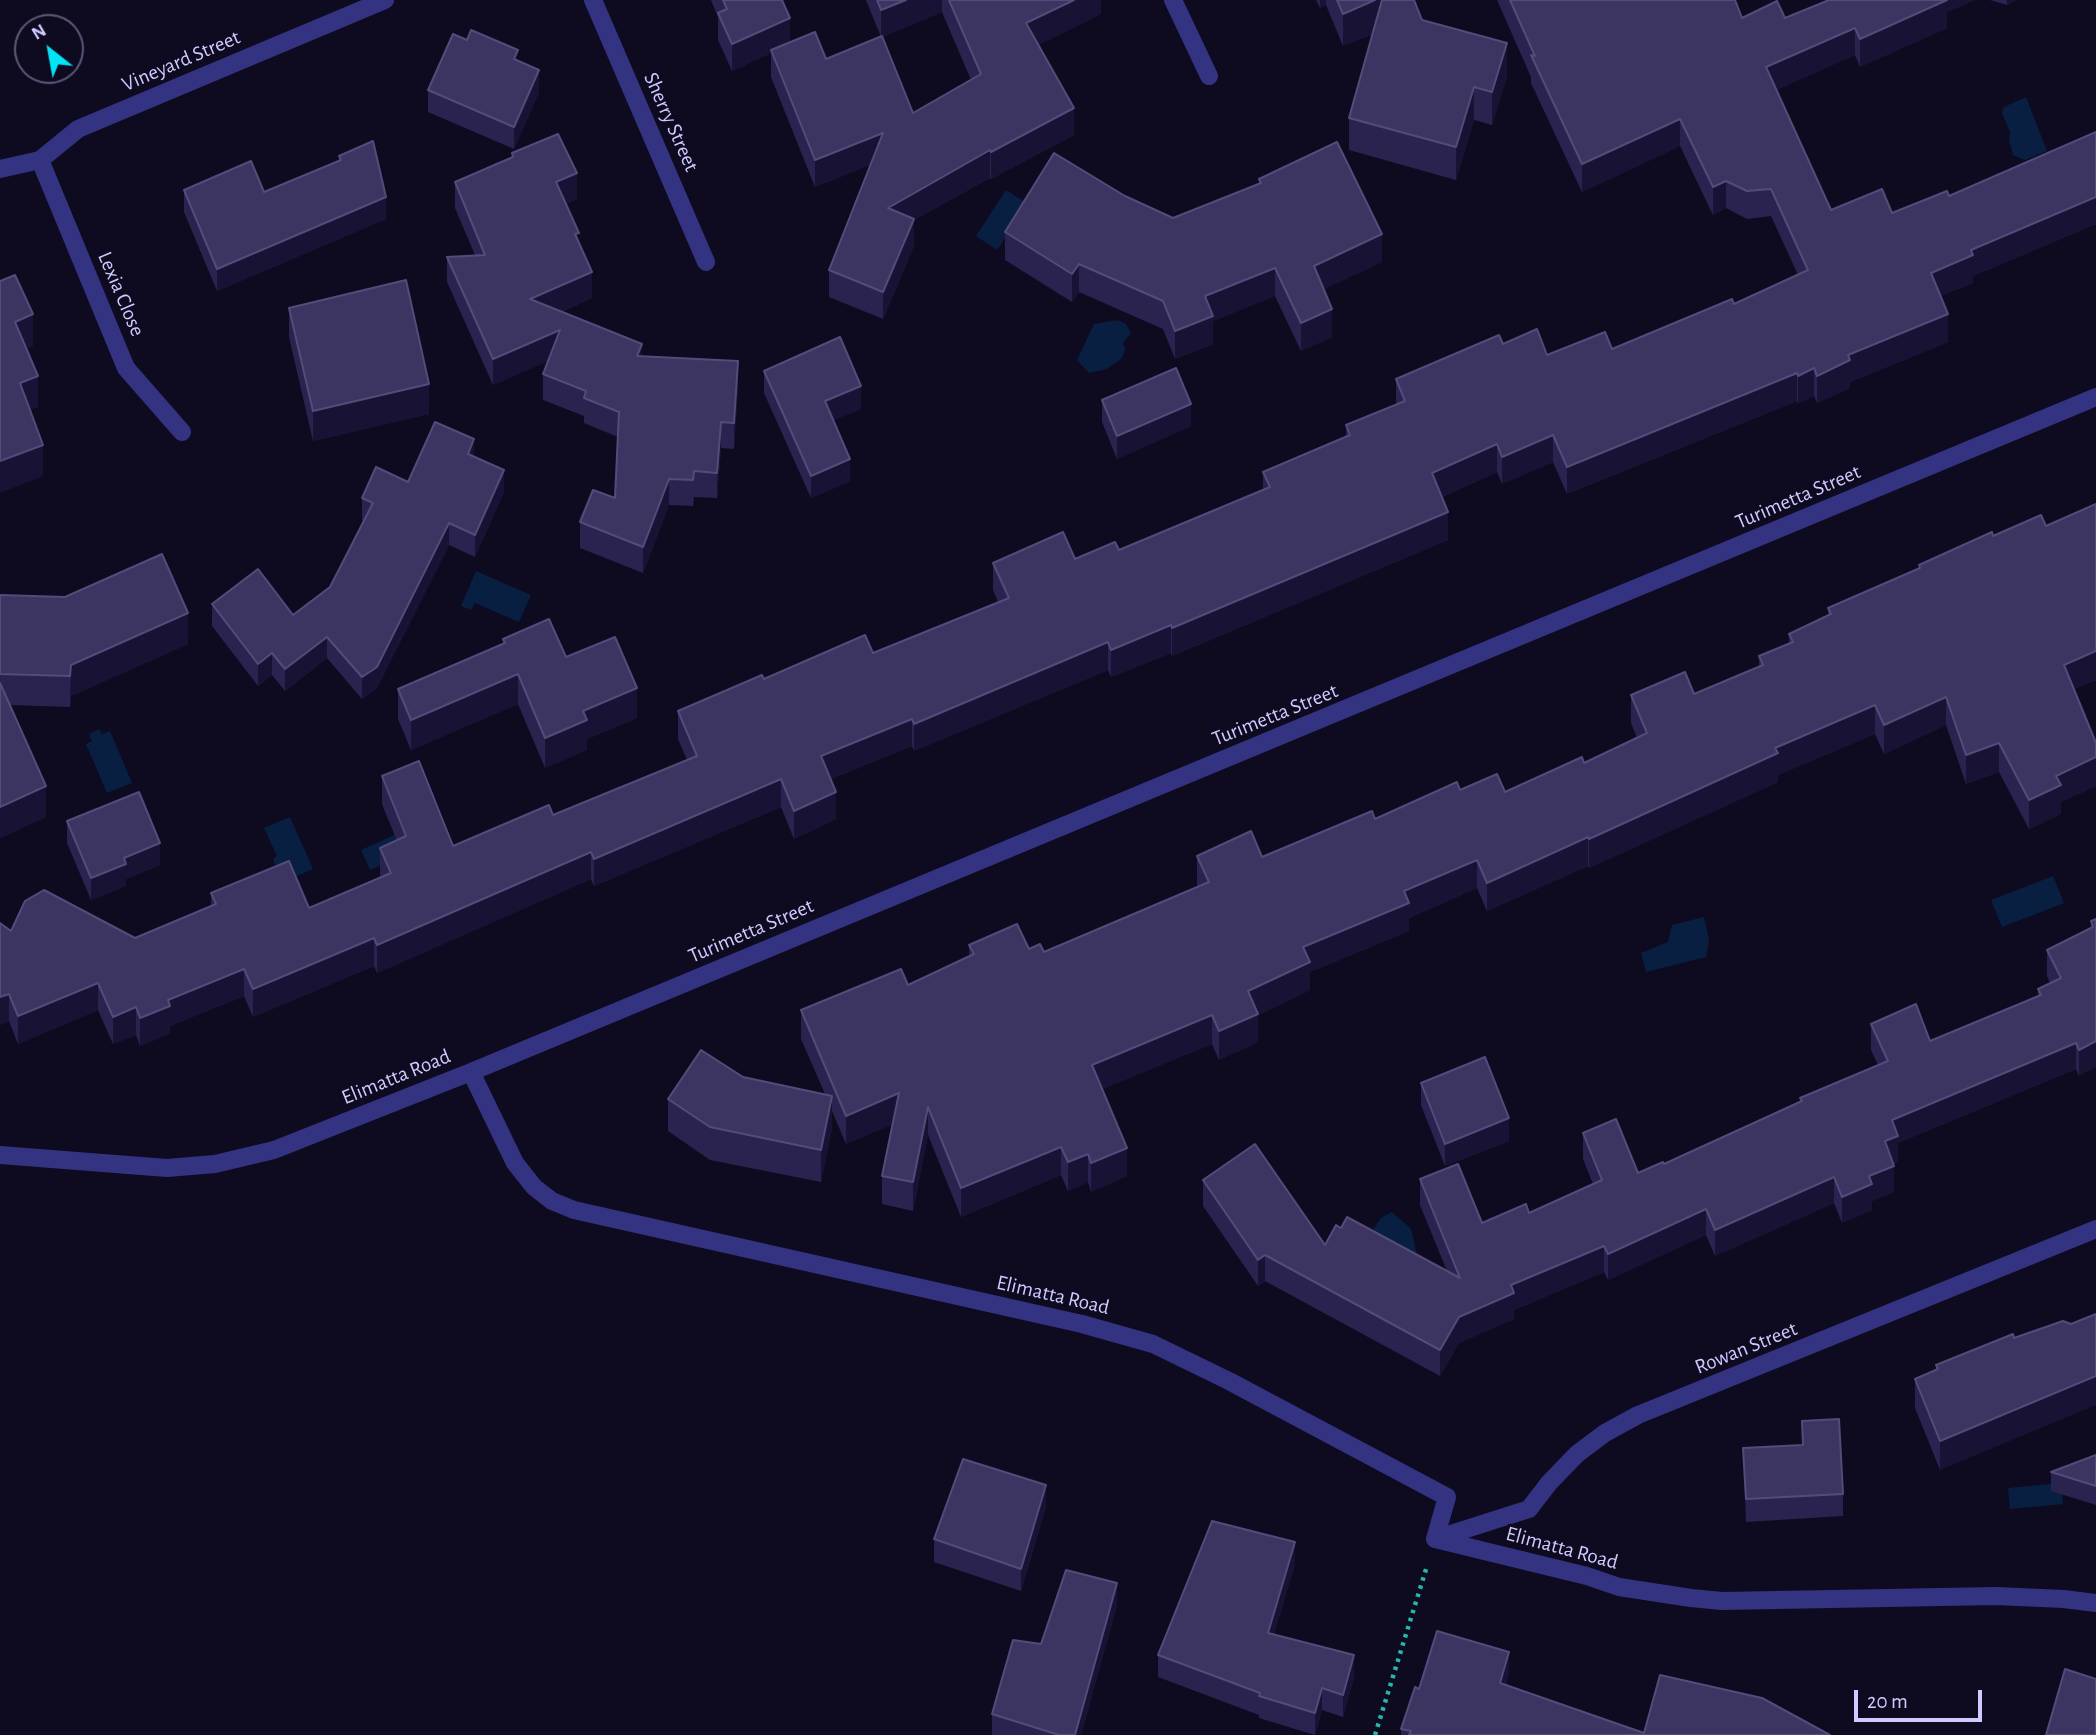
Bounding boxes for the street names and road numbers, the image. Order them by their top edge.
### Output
street label: Vineyard Street [118,25,244,97]
street label: Sherry Street [638,68,704,176]
street label: Lexia Close [92,248,150,340]
street label: Turimetta Street [1732,459,1864,535]
street label: Turimetta Street [1208,678,1342,752]
street label: Turimetta Street [685,893,817,969]
street label: Elimatta Road [338,1044,454,1110]
street label: Elimatta Road [994,1270,1112,1320]
street label: Rowan Street [1691,1316,1801,1380]
street label: Elimatta Road [1503,1521,1621,1575]

